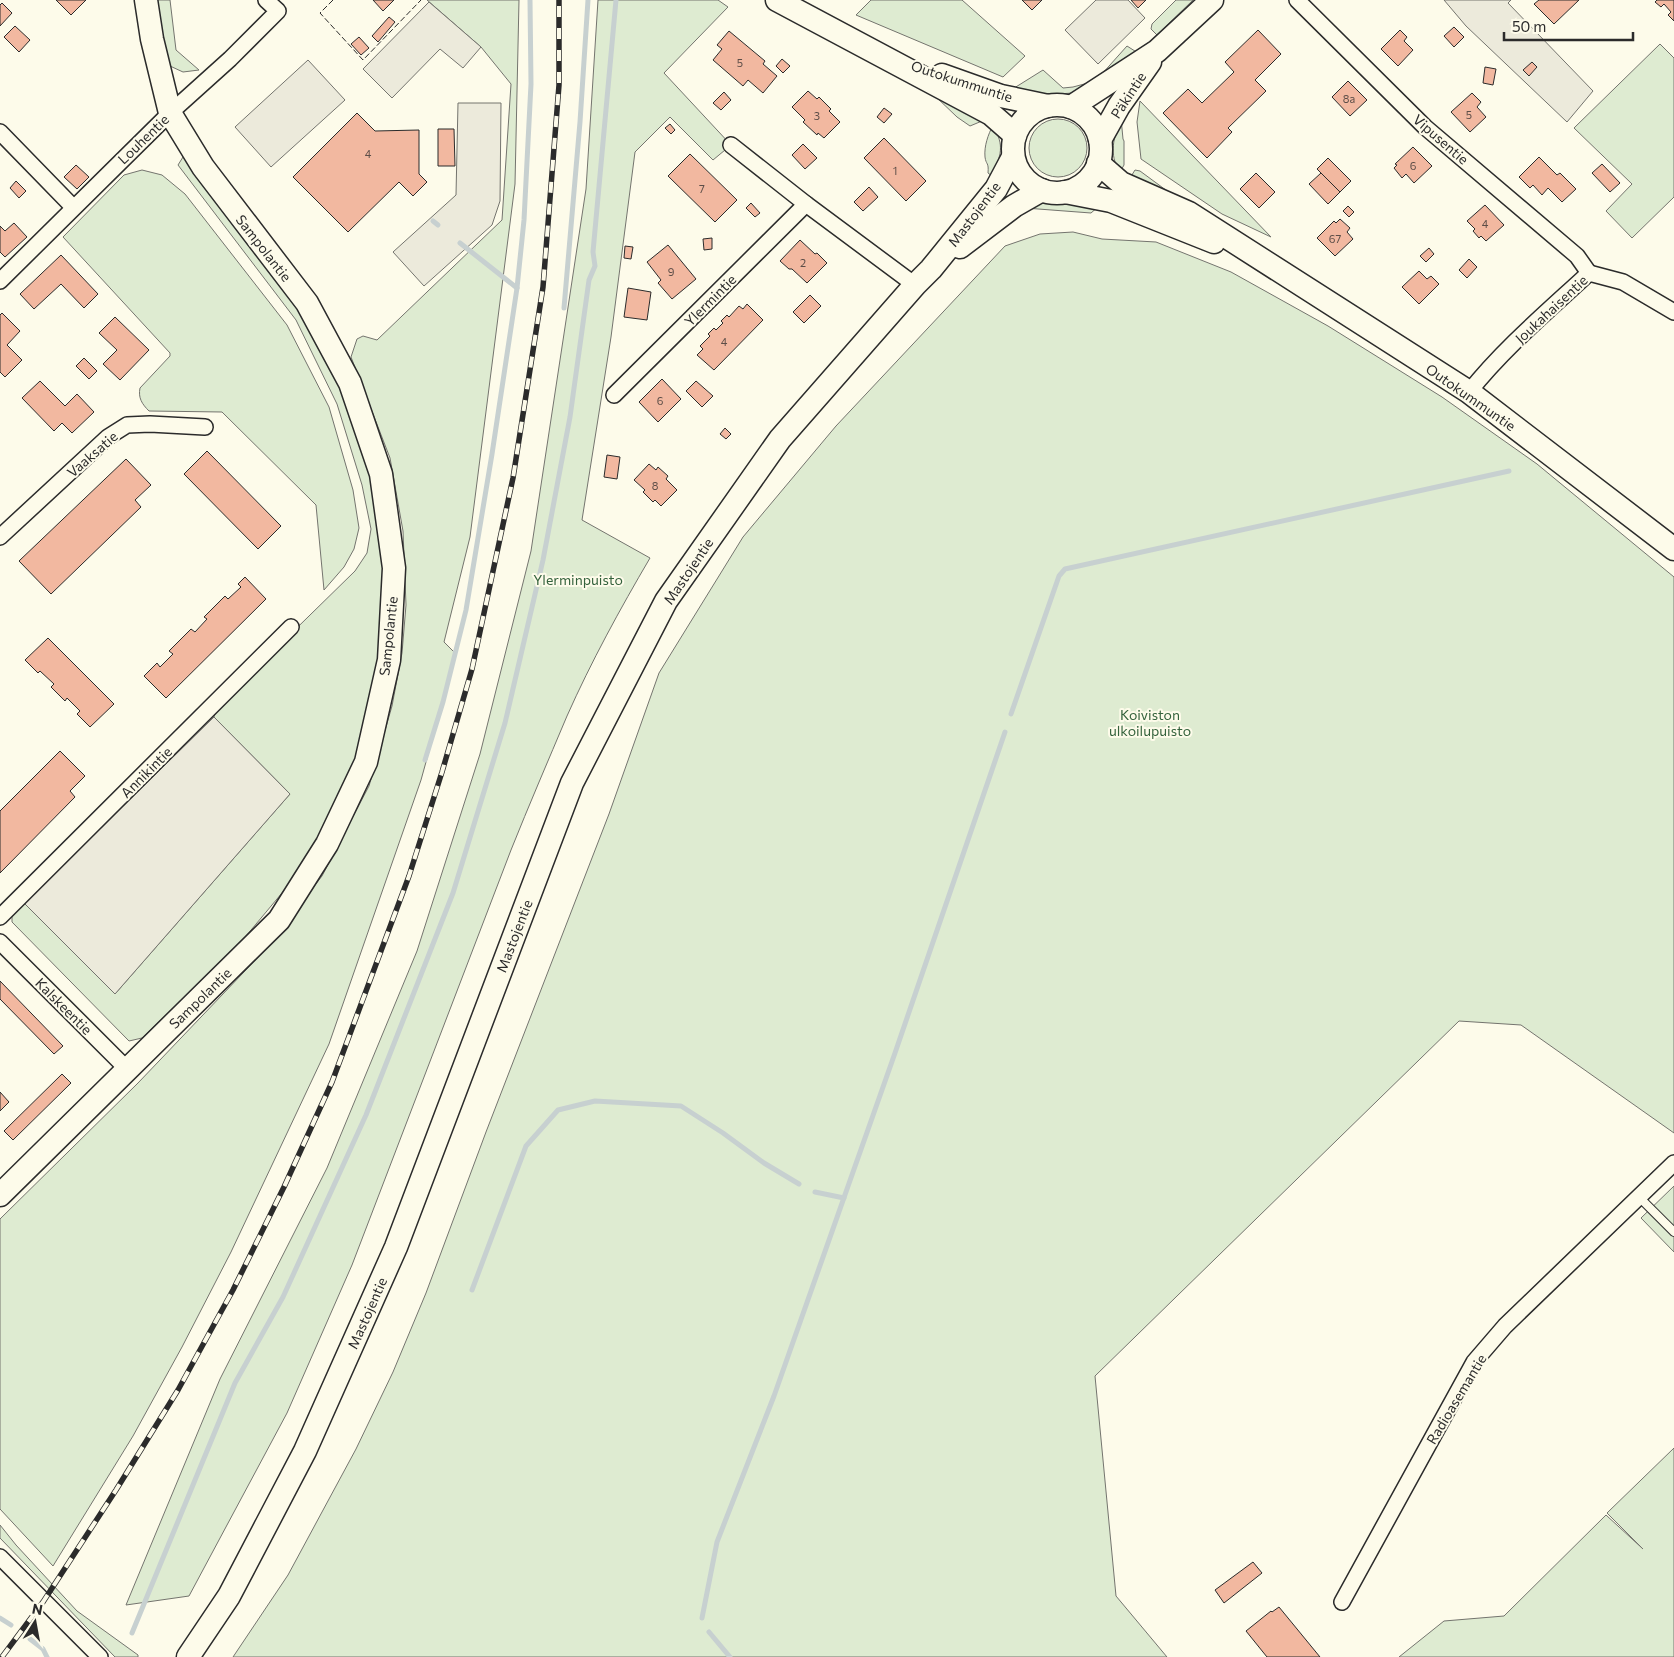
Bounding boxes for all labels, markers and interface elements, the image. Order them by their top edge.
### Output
scale bar [1504,10,1633,42]
text: 50 m [1512,17,1546,35]
house number: 5 [737,56,743,69]
street label: Outokummuntie [909,57,1015,105]
street label: Päkintie [1107,69,1149,121]
house number: 8a [1343,92,1355,105]
house number: 5 [1466,108,1472,121]
house number: 3 [814,109,820,122]
street label: Vipusentie [1410,110,1472,168]
street label: Louhentie [114,111,172,167]
house number: 4 [365,147,372,160]
house number: 6 [1410,159,1417,172]
house number: 1 [893,164,897,177]
street label: Mastojentie [944,178,1004,250]
house number: 7 [699,182,705,195]
street label: Sampolantie [233,211,295,285]
house number: 4 [1482,217,1489,230]
house number: 67 [1329,232,1341,245]
house number: 2 [800,256,806,269]
house number: 9 [668,265,675,278]
street label: Ylermintie [681,271,739,329]
street label: Joukahaisentie [1511,271,1591,347]
house number: 4 [721,335,728,348]
street label: Outokummuntie [1423,360,1519,434]
house number: 6 [657,394,664,407]
street label: Vaaksatie [63,427,121,481]
house number: 8 [652,479,659,492]
street label: Mastojentie [660,534,716,608]
park label: Ylerminpuisto [533,571,623,588]
street label: Sampolantie [375,595,401,677]
park label: Koiviston ulkoilupuisto [1109,706,1191,739]
street label: Annikintie [117,743,175,801]
street label: Mastojentie [492,897,536,975]
street label: Sampolantie [165,964,235,1032]
street label: Kalskeentie [32,974,96,1038]
street label: Mastojentie [344,1275,390,1351]
street label: Radioasemantie [1422,1351,1490,1447]
north arrow [10,1597,60,1647]
text: N [31,1599,44,1618]

